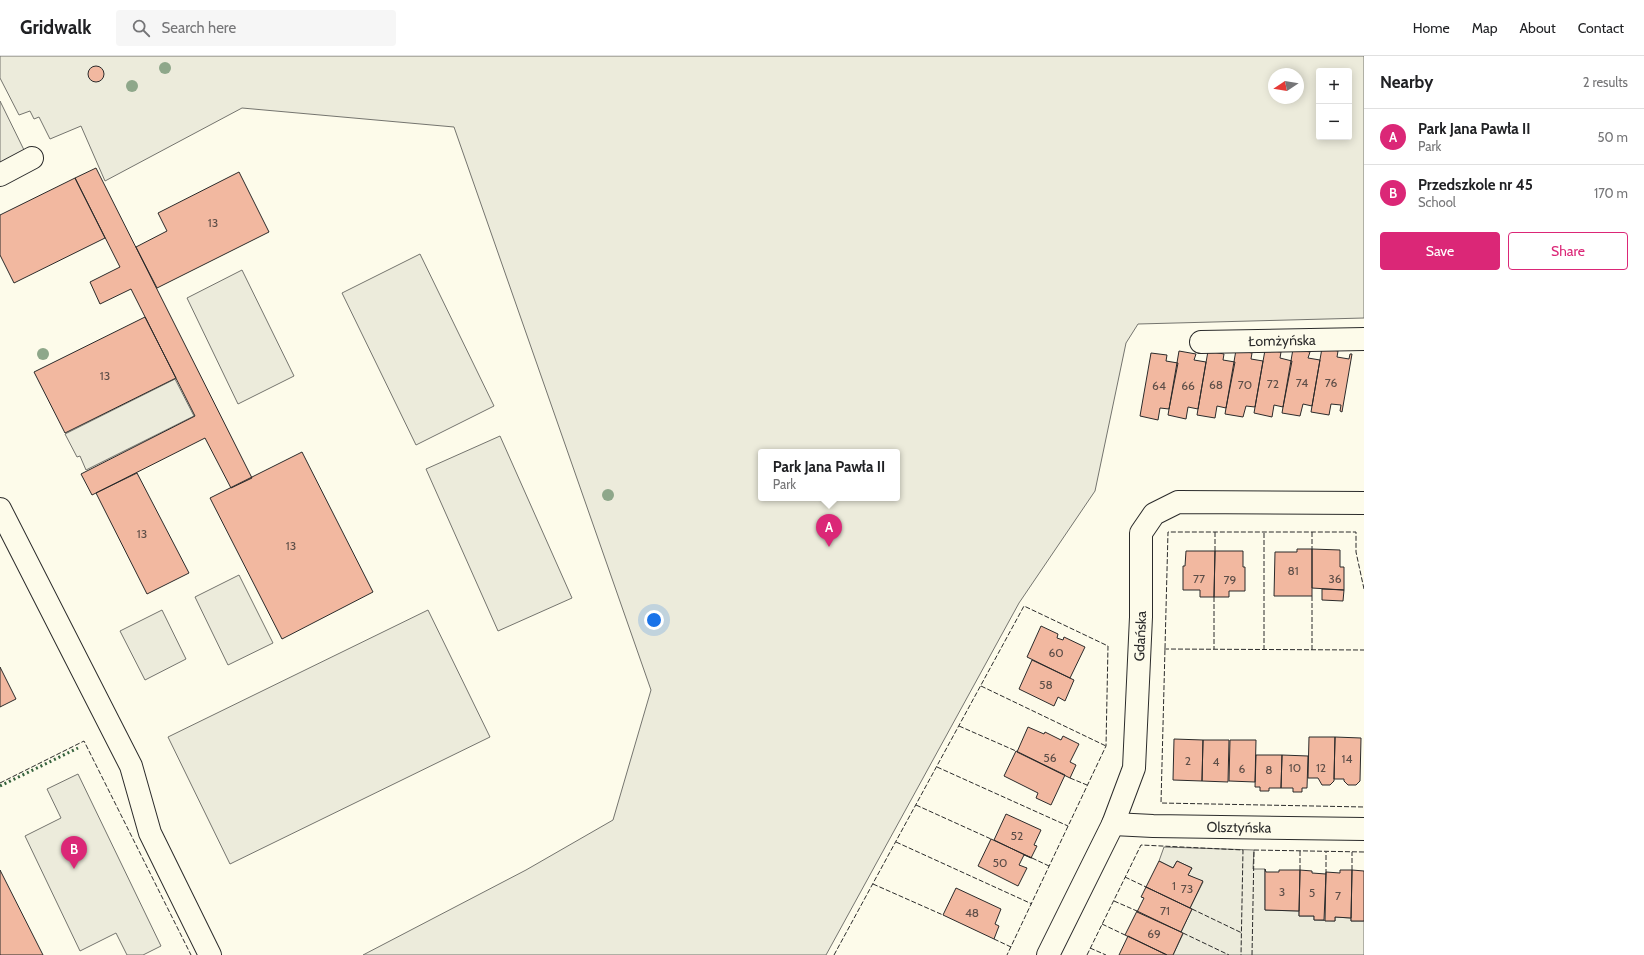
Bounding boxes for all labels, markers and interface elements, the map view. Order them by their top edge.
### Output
search box [116,10,396,46]
text: Gridwalk [20,16,92,39]
icon: search [130,17,152,39]
text: Search here [162,19,236,37]
text: Home [1413,19,1450,37]
text: Map [1472,19,1497,37]
text: About [1519,19,1556,37]
text: Contact [1578,19,1624,37]
north arrow [1268,68,1304,104]
map controls [1316,68,1352,140]
button: + [1316,68,1352,104]
text: Nearby [1380,72,1433,92]
text: 2 results [1583,74,1628,90]
button: − [1316,104,1352,140]
text: Park Jana Pawła II [1418,120,1531,138]
text: A [1389,129,1397,145]
text: 50 m [1598,129,1628,145]
text: Park [1418,138,1441,154]
text: Przedszkole nr 45 [1418,176,1533,194]
text: B [1389,185,1397,201]
text: 170 m [1594,185,1628,201]
text: School [1418,194,1456,210]
house number: 13 [208,215,218,230]
button: Save [1380,232,1500,270]
button: Share [1508,232,1628,270]
street label: Łomżyńska [1248,331,1316,350]
house number: 13 [100,368,110,383]
house number: 74 [1296,375,1308,390]
house number: 76 [1325,375,1337,390]
house number: 72 [1267,376,1279,391]
house number: 68 [1209,377,1223,392]
house number: 70 [1238,377,1252,392]
house number: 64 [1152,378,1166,393]
house number: 66 [1181,378,1195,393]
popup [758,449,900,501]
text: Park Jana Pawła II [773,458,885,476]
text: Park [773,476,796,492]
pin: A [816,514,842,547]
house number: 13 [137,526,147,541]
house number: 13 [286,538,296,553]
house number: 81 [1287,563,1299,578]
house number: 77 [1193,571,1205,586]
house number: 36 [1328,571,1342,586]
house number: 79 [1224,572,1237,587]
your location [644,610,664,630]
street label: Gdańska [1130,611,1150,662]
house number: 60 [1048,645,1064,660]
house number: 58 [1039,677,1053,692]
house number: 56 [1043,750,1057,765]
house number: 14 [1342,751,1352,766]
house number: 2 [1185,753,1191,768]
house number: 4 [1213,754,1220,769]
house number: 10 [1289,760,1301,775]
house number: 12 [1316,760,1326,775]
house number: 6 [1239,761,1246,776]
house number: 8 [1265,762,1273,777]
street label: Olsztyńska [1206,818,1272,837]
house number: 52 [1011,828,1023,843]
pin: B [61,836,87,869]
house number: 50 [993,855,1007,870]
house number: 1 [1172,878,1176,893]
house number: 73 [1181,881,1193,896]
house number: 3 [1279,884,1285,899]
house number: 5 [1309,885,1315,900]
house number: 7 [1335,888,1341,903]
house number: 71 [1160,903,1170,918]
house number: 48 [965,905,979,920]
house number: 69 [1147,926,1161,941]

